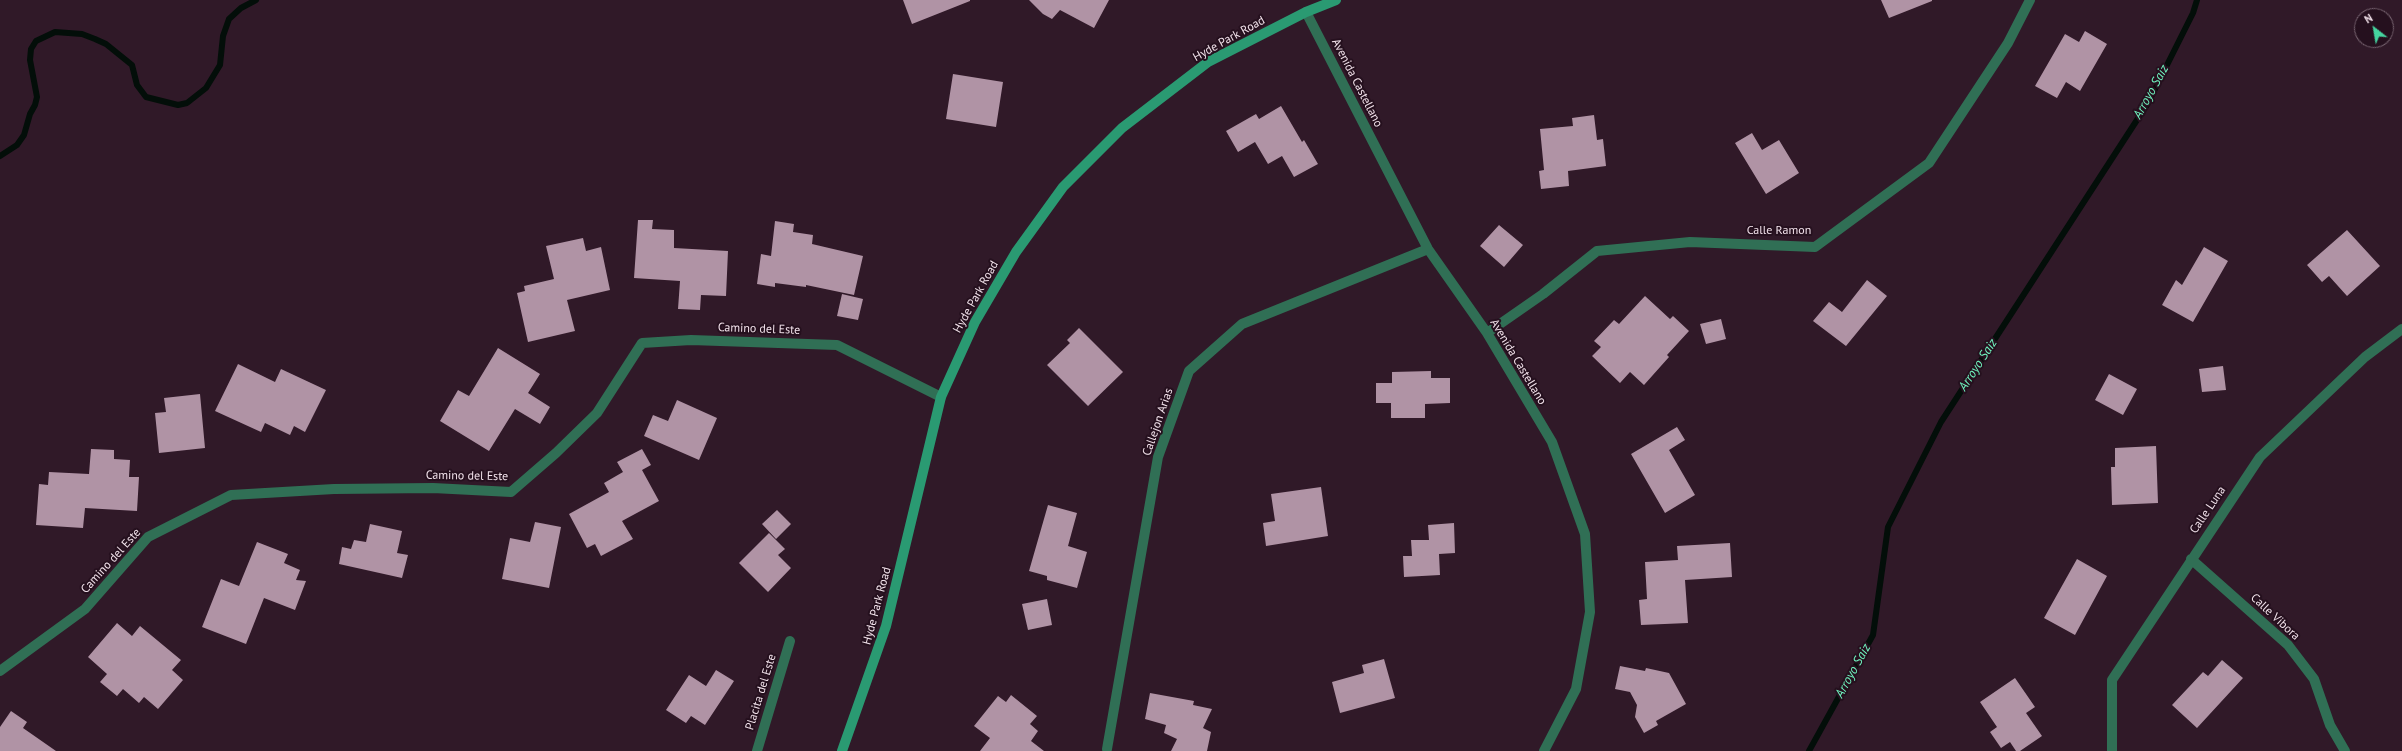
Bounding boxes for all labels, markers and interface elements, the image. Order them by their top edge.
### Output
north arrow [2354,8,2394,48]
text: N [2362,11,2375,26]
street label: Hyde Park Road [1190,13,1268,65]
street label: Avenida Castellano [1328,36,1386,130]
water label: Arroyo Saiz [2130,62,2172,122]
street label: Calle Ramon [1747,224,1811,238]
street label: Hyde Park Road [950,258,1002,336]
street label: Avenida Castellano [1487,317,1549,407]
street label: Camino del Este [718,320,800,338]
water label: Arroyo Saiz [1955,336,2001,394]
street label: Callejon Arias [1140,386,1176,458]
street label: Camino del Este [426,468,508,484]
street label: Calle Luna [2187,484,2229,536]
street label: Camino del Este [78,526,144,596]
street label: Hyde Park Road [860,565,894,647]
street label: Calle Vibora [2247,591,2303,643]
water label: Arroyo Saiz [1832,641,1874,701]
street label: Placita del Este [743,652,779,732]

